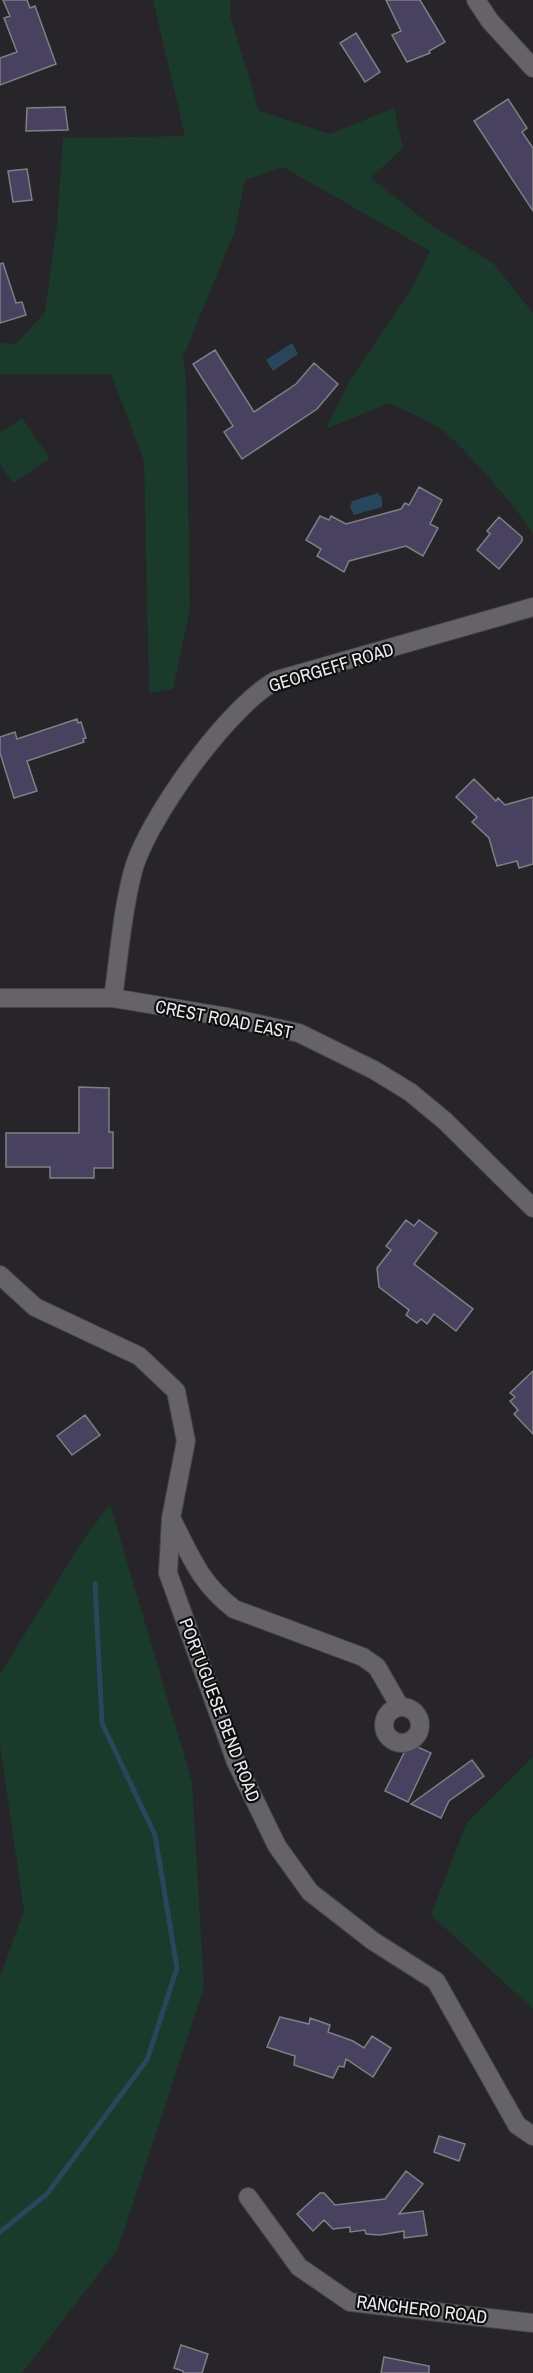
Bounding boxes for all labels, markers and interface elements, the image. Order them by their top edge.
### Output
street label: GEORGEFF ROAD [265,636,397,698]
street label: CREST ROAD EAST [153,993,295,1045]
street label: PORTUGUESE BEND ROAD [173,1615,267,1805]
street label: RANCHERO ROAD [355,2289,489,2329]

